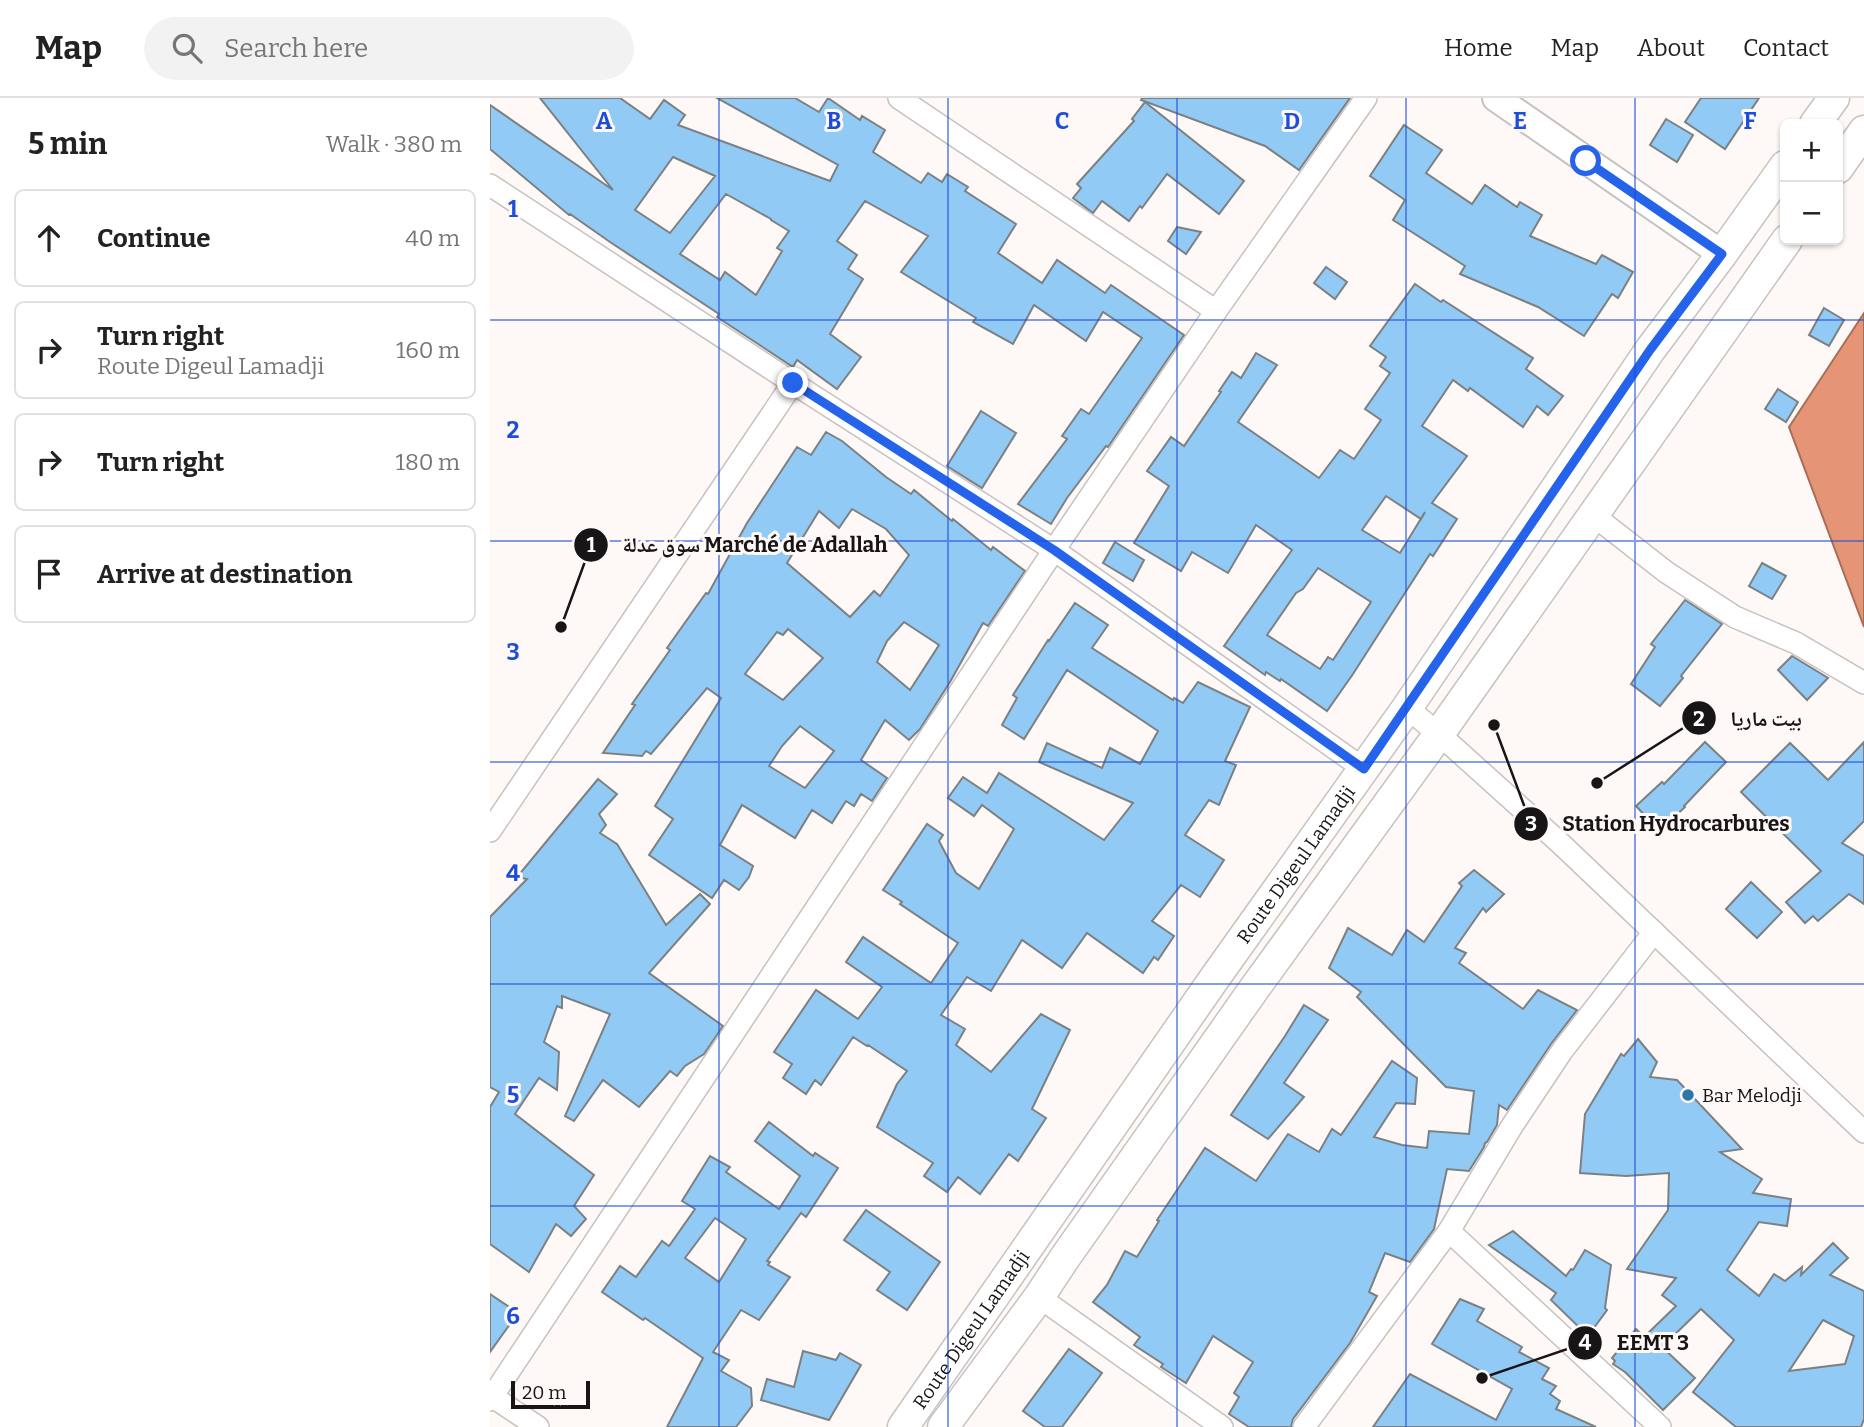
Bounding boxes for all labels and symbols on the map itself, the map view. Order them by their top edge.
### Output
text: A [596,107,613,135]
text: B [827,107,841,135]
text: C [1055,107,1069,135]
text: D [1284,107,1300,135]
text: E [1513,107,1527,135]
text: F [1744,107,1757,135]
route start [1570,145,1601,176]
text: 1 [508,195,518,223]
route end [777,367,808,398]
text: 2 [507,416,520,444]
callout: سوق عدلة Marché de Adallah [573,524,902,566]
text: 1 [586,532,596,558]
text: سوق عدلة Marché de Adallah [622,532,888,558]
text: 3 [506,638,520,666]
callout: بيت ماريا [1681,697,1816,739]
text: 2 [1693,706,1705,732]
text: بيت ماريا [1730,706,1802,732]
street label: Route Digeul Lamadji [1232,781,1360,948]
callout: Station Hydrocarbures [1513,803,1804,845]
text: 3 [1525,811,1537,837]
text: Station Hydrocarbures [1562,811,1790,837]
text: 4 [506,859,520,887]
text: 5 [507,1081,519,1109]
place label: Bar Melodji [1702,1084,1802,1107]
marker: Bar Melodji [1680,1087,1696,1103]
street label: Route Digeul Lamadji [908,1245,1034,1413]
text: 6 [506,1302,520,1330]
callout: EEMT 3 [1568,1322,1703,1364]
text: 4 [1579,1330,1592,1356]
text: EEMT 3 [1617,1330,1689,1356]
scale bar [511,1378,590,1410]

